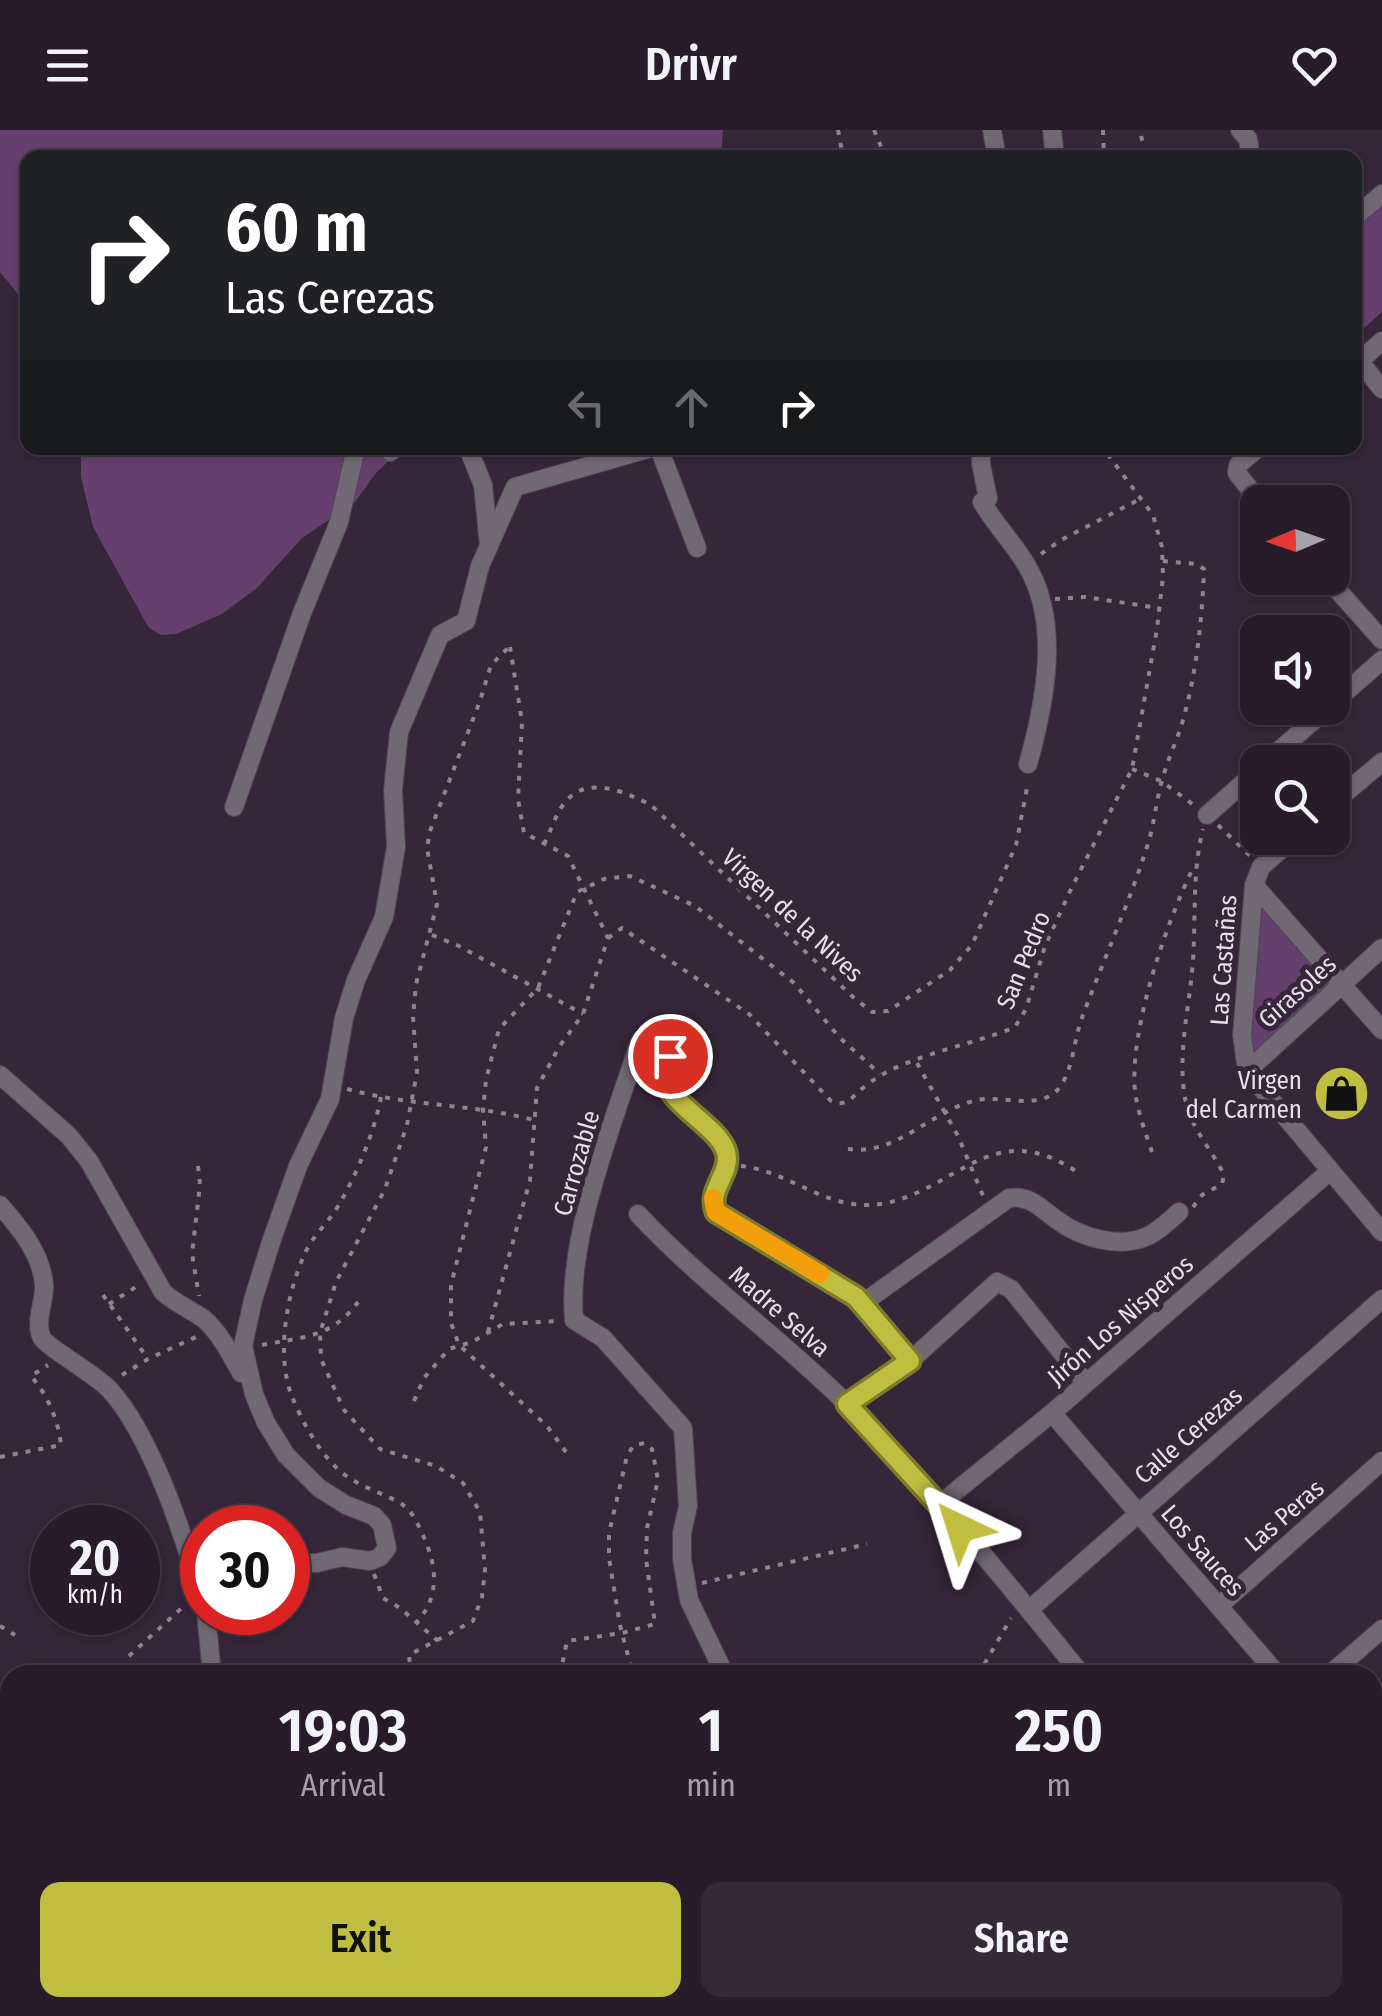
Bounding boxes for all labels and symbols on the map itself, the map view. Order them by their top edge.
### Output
north arrow [1240,485,1350,595]
street label: Virgen de la Nives [716,843,869,989]
street label: Las Castañas [1204,894,1244,1026]
street label: San Pedro [991,907,1057,1014]
street label: Girasoles [1253,949,1343,1034]
pin [628,1014,713,1099]
shop icon: Virgen del Carmen [1311,1064,1371,1124]
place label: Virgen del Carmen [1186,1066,1302,1125]
street label: Carrozable [548,1107,606,1220]
street label: Jirón Los Nisperos [1042,1249,1200,1392]
street label: Madre Selva [723,1260,836,1364]
street label: Calle Cerezas [1129,1381,1249,1491]
street label: Las Peras [1239,1473,1330,1558]
position arrow [908,1476,1012,1580]
street label: Los Sauces [1154,1499,1250,1602]
speed limit sign: 30 [180,1505,310,1635]

